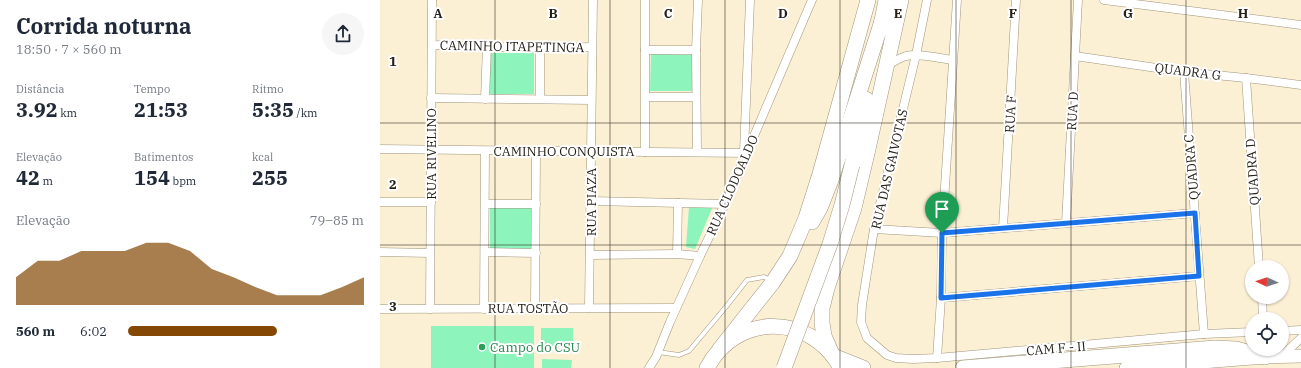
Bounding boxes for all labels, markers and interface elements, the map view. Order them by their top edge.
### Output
text: A [433,5,443,22]
text: B [548,5,558,22]
text: C [664,5,673,22]
text: D [778,5,788,22]
text: E [894,5,902,22]
text: F [1009,5,1017,22]
text: G [1123,5,1133,22]
text: H [1238,5,1249,22]
text: Corrida noturna [16,11,192,40]
button: share [322,13,364,55]
street label: CAMINHO ITAPETINGA [440,37,584,56]
text: 18:50 · 7 × 560 m [16,41,122,58]
text: 1 [389,53,397,70]
street label: QUADRA G [1154,59,1222,84]
text: Distância [16,82,65,96]
text: Tempo [134,82,170,96]
text: Ritmo [252,82,283,96]
street label: RUA D [1063,91,1082,131]
street label: RUA F [1001,95,1020,133]
text: 3.92 [16,96,58,123]
text: 21:53 [134,96,188,123]
text: 5:35 [252,96,294,123]
text: km [58,106,77,120]
text: /km [294,106,318,120]
street label: RUA DAS GAIVOTAS [867,107,912,231]
street label: RUA RIVELINO [423,108,440,200]
street label: RUA CLODOALDO [703,132,762,238]
street label: QUADRA C [1180,133,1203,201]
street label: QUADRA D [1242,138,1263,206]
street label: CAMINHO CONQUISTA [494,143,635,160]
text: Elevação [16,150,62,164]
text: Batimentos [134,150,193,164]
text: kcal [252,150,273,164]
text: 42 [16,164,40,191]
text: 154 [134,164,170,191]
text: 255 [252,164,288,191]
street label: RUA PIAZA [583,168,600,236]
text: m [40,174,53,188]
text: bpm [170,174,196,188]
text: 2 [389,176,397,193]
pin [925,192,959,233]
icon: arrive [931,198,953,220]
text: Elevação [16,212,70,229]
text: 79–85 m [310,212,364,229]
north arrow [1245,260,1289,304]
map controls [1245,260,1289,356]
text: 3 [389,298,397,315]
street label: RUA TOSTÃO [488,300,568,317]
button: locate [1245,312,1289,356]
text: 560 m [16,323,55,340]
text: 6:02 [80,323,107,340]
street label: CAM F - II [1026,337,1087,360]
place label: Campo do CSU [490,339,580,356]
marker: Campo do CSU [477,342,487,352]

